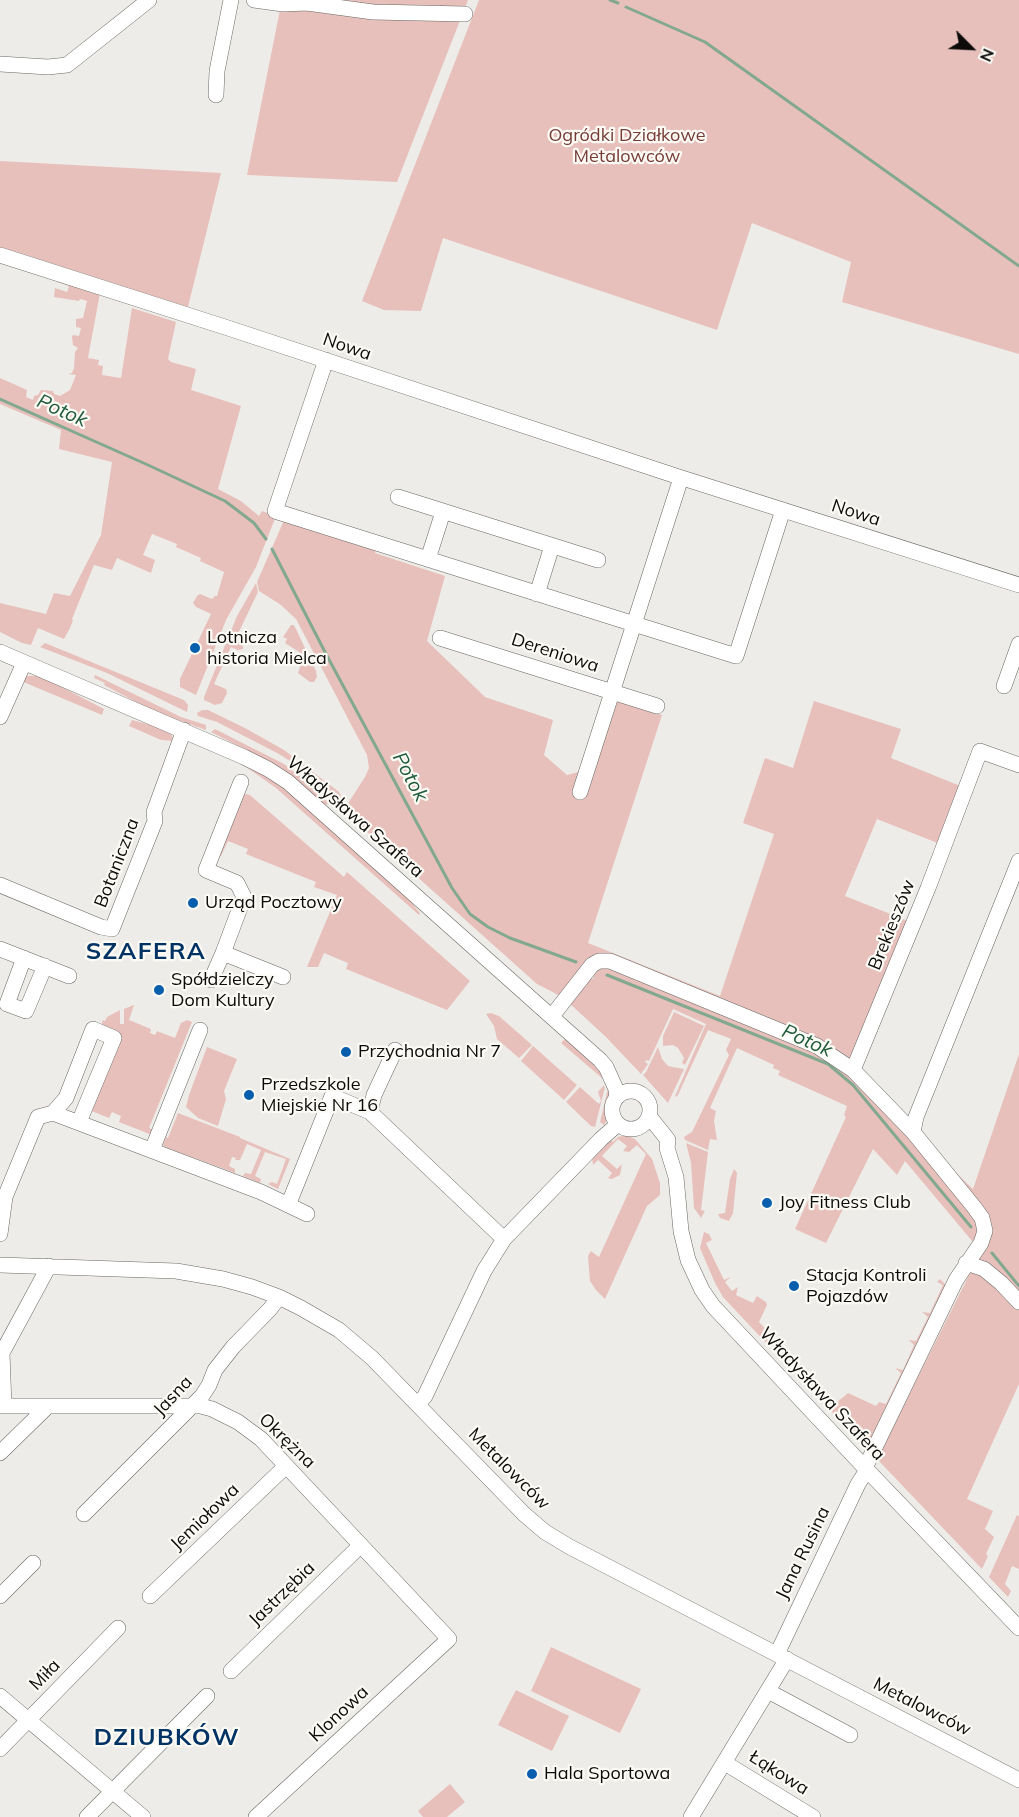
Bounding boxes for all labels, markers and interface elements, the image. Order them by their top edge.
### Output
north arrow [941,18,1001,78]
text: N [976,46,999,65]
park label: Ogródki Działkowe Metalowców [548,125,706,168]
street label: Nowa [320,329,374,365]
water label: Potok [33,389,91,433]
street label: Nowa [829,495,883,531]
place label: Lotnicza historia Mielca [207,627,327,670]
street label: Dereniowa [509,629,601,677]
marker: Lotnicza historia Mielca [188,641,202,655]
water label: Potok [387,748,433,806]
street label: Władysława Szafera [282,752,428,882]
street label: Botaniczna [90,815,144,911]
street label: Brekieszów [864,877,920,973]
place label: Urząd Pocztowy [205,892,342,914]
marker: Urząd Pocztowy [186,896,200,910]
district label: SZAFERA [86,938,206,966]
place label: Spółdzielczy Dom Kultury [171,969,274,1012]
marker: Spółdzielczy Dom Kultury [152,983,166,997]
water label: Potok [778,1019,836,1063]
place label: Przychodnia Nr 7 [358,1041,501,1063]
marker: Przychodnia Nr 7 [339,1045,353,1059]
place label: Przedszkole Miejskie Nr 16 [261,1074,378,1116]
marker: Przedszkole Miejskie Nr 16 [242,1088,256,1102]
place label: Joy Fitness Club [779,1192,911,1214]
marker: Joy Fitness Club [760,1196,774,1210]
place label: Stacja Kontroli Pojazdów [806,1265,927,1308]
marker: Stacja Kontroli Pojazdów [787,1279,801,1293]
street label: Władysława Szafera [755,1323,889,1465]
street label: Jasna [149,1371,197,1421]
street label: Okrężna [254,1409,320,1473]
street label: Metalowców [464,1424,554,1514]
street label: Jemiołowa [166,1479,244,1555]
street label: Jana Rusina [771,1503,835,1603]
street label: Jastrzębia [245,1557,319,1631]
street label: Miła [25,1655,65,1695]
street label: Metalowców [870,1673,974,1741]
street label: Klonowa [305,1681,373,1747]
district label: DZIUBKÓW [94,1724,240,1752]
street label: Łąkowa [745,1746,813,1800]
place label: Hala Sportowa [544,1763,670,1785]
marker: Hala Sportowa [525,1767,539,1781]

